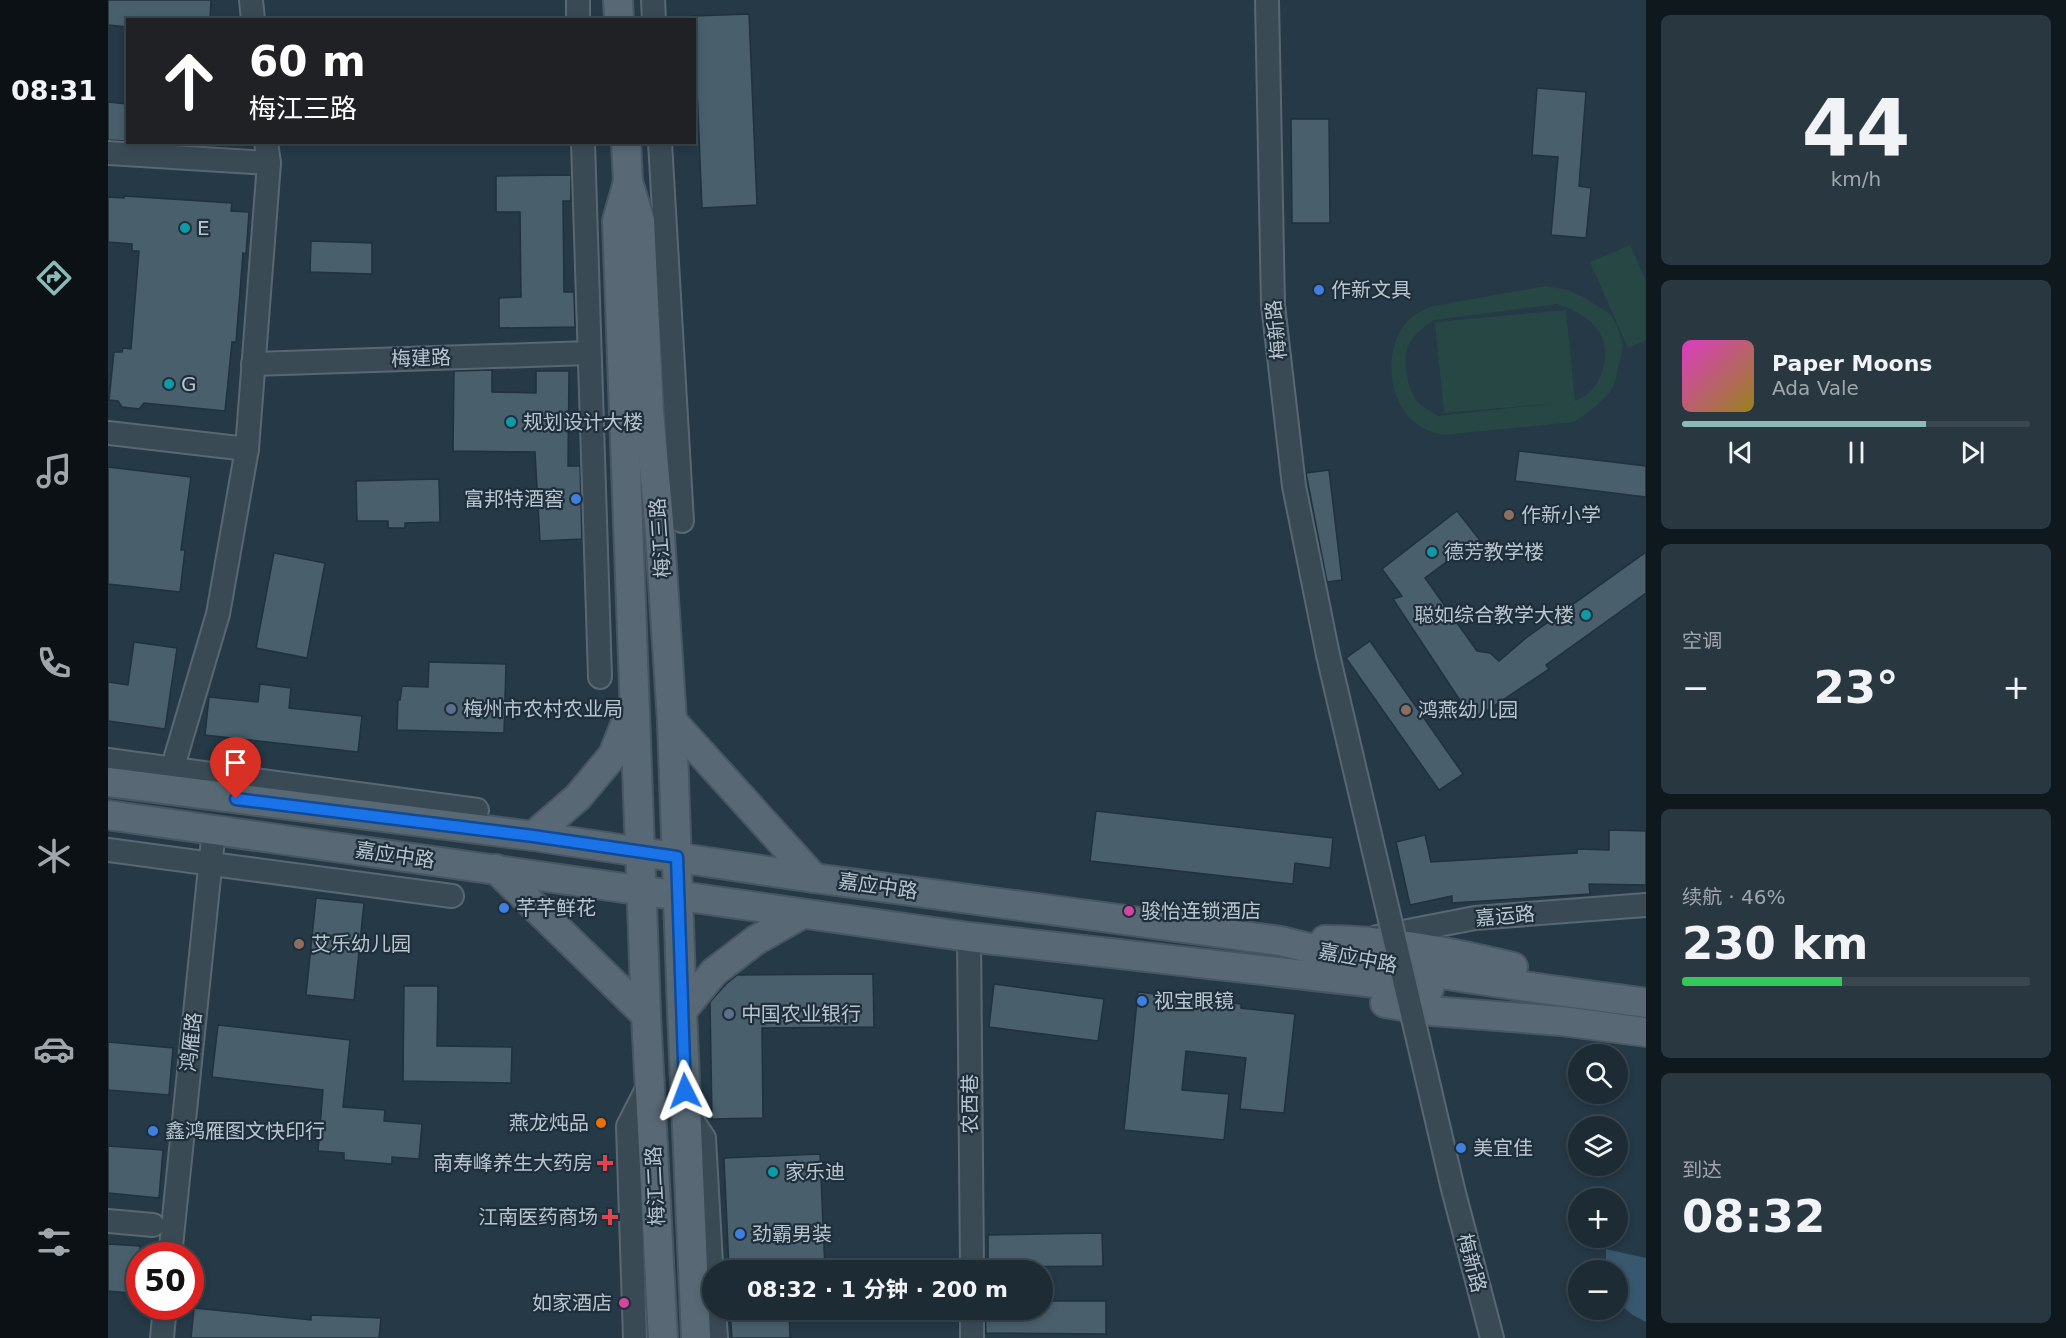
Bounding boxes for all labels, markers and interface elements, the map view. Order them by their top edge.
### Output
text: 60 m [249,37,366,86]
icon: ahead [150,42,228,120]
text: 08:31 [11,75,97,106]
text: 44 [1802,83,1910,173]
text: 梅江三路 [249,93,357,124]
text: km/h [1831,167,1881,191]
place label: E [197,216,210,240]
marker: E [178,221,192,235]
icon: directions [33,257,75,299]
place label: 作新文具 [1331,278,1411,302]
marker: 作新文具 [1312,283,1326,297]
street label: 梅新路 [1261,299,1291,361]
street label: 梅建路 [391,345,451,371]
text: Paper Moons [1772,351,1932,376]
place label: G [181,372,197,396]
text: Ada Vale [1772,376,1859,400]
marker: G [162,377,176,391]
place label: 规划设计大楼 [523,410,643,434]
marker: 规划设计大楼 [504,415,518,429]
icon: previous [1724,436,1757,469]
icon: pause [1840,436,1873,469]
icon: next [1956,436,1989,469]
icon: music [33,450,75,492]
place label: 富邦特酒窖 [464,487,564,511]
marker: 富邦特酒窖 [569,492,583,506]
street label: 梅江三路 [645,497,675,579]
place label: 作新小学 [1521,503,1601,527]
marker: 作新小学 [1502,508,1516,522]
place label: 德芳教学楼 [1444,540,1544,564]
marker: 德芳教学楼 [1425,545,1439,559]
place label: 聪如综合教学大楼 [1414,603,1574,627]
marker: 聪如综合教学大楼 [1579,608,1593,622]
text: 空调 [1682,629,1722,653]
icon: phone [33,642,75,684]
text: 23° [1813,661,1899,714]
text: − [1682,668,1710,707]
text: + [2002,668,2030,707]
place label: 梅州市农村农业局 [463,697,623,721]
place label: 鸿燕幼儿园 [1418,698,1518,722]
marker: 梅州市农村农业局 [444,702,458,716]
marker: 鸿燕幼儿园 [1399,703,1413,717]
pin [210,737,261,799]
icon: arrive [219,746,252,779]
icon: climate [33,835,75,877]
street label: 嘉应中路 [354,838,436,872]
street label: 嘉应中路 [837,869,919,903]
text: 续航 · 46% [1682,885,1786,909]
place label: 芊芊鲜花 [516,896,596,920]
place label: 骏怡连锁酒店 [1141,899,1261,923]
marker: 芊芊鲜花 [497,901,511,915]
street label: 嘉运路 [1474,901,1536,931]
marker: 骏怡连锁酒店 [1122,904,1136,918]
text: 230 km [1682,917,1868,970]
place label: 艾乐幼儿园 [311,932,411,956]
marker: 艾乐幼儿园 [292,937,306,951]
street label: 嘉应中路 [1316,939,1400,977]
place label: 视宝眼镜 [1154,989,1234,1013]
marker: 视宝眼镜 [1135,994,1149,1008]
place label: 中国农业银行 [741,1002,861,1026]
marker: 中国农业银行 [722,1007,736,1021]
street label: 鸿雁路 [176,1011,206,1073]
icon: car [33,1028,75,1070]
map controls [1568,1044,1628,1320]
button: search [1568,1044,1628,1104]
position arrow [653,1059,717,1123]
street label: 农西巷 [958,1074,982,1134]
place label: 燕龙炖品 [509,1111,589,1135]
marker: 燕龙炖品 [594,1116,608,1130]
button: layers [1568,1116,1628,1176]
place label: 鑫鸿雁图文快印行 [165,1119,325,1143]
marker: 鑫鸿雁图文快印行 [146,1124,160,1138]
place label: 美宜佳 [1473,1136,1533,1160]
marker: 美宜佳 [1454,1141,1468,1155]
street label: 梅江二路 [641,1145,669,1227]
place label: 南寿峰养生大药房 [433,1151,593,1175]
marker: 南寿峰养生大药房 [598,1156,612,1170]
text: 到达 [1682,1158,1722,1182]
place label: 家乐迪 [785,1160,845,1184]
marker: 家乐迪 [766,1165,780,1179]
button: + [1568,1188,1628,1248]
text: 08:32 [1682,1190,1825,1243]
place label: 江南医药商场 [478,1205,598,1229]
marker: 江南医药商场 [603,1210,617,1224]
icon: filters [33,1221,75,1263]
place label: 劲霸男装 [752,1222,832,1246]
marker: 劲霸男装 [733,1227,747,1241]
street label: 梅新路 [1453,1231,1491,1295]
speed limit sign: 50 [126,1242,204,1320]
button: − [1568,1260,1628,1320]
text: 08:32 · 1 分钟 · 200 m [747,1277,1008,1302]
place label: 如家酒店 [532,1291,612,1315]
marker: 如家酒店 [617,1296,631,1310]

